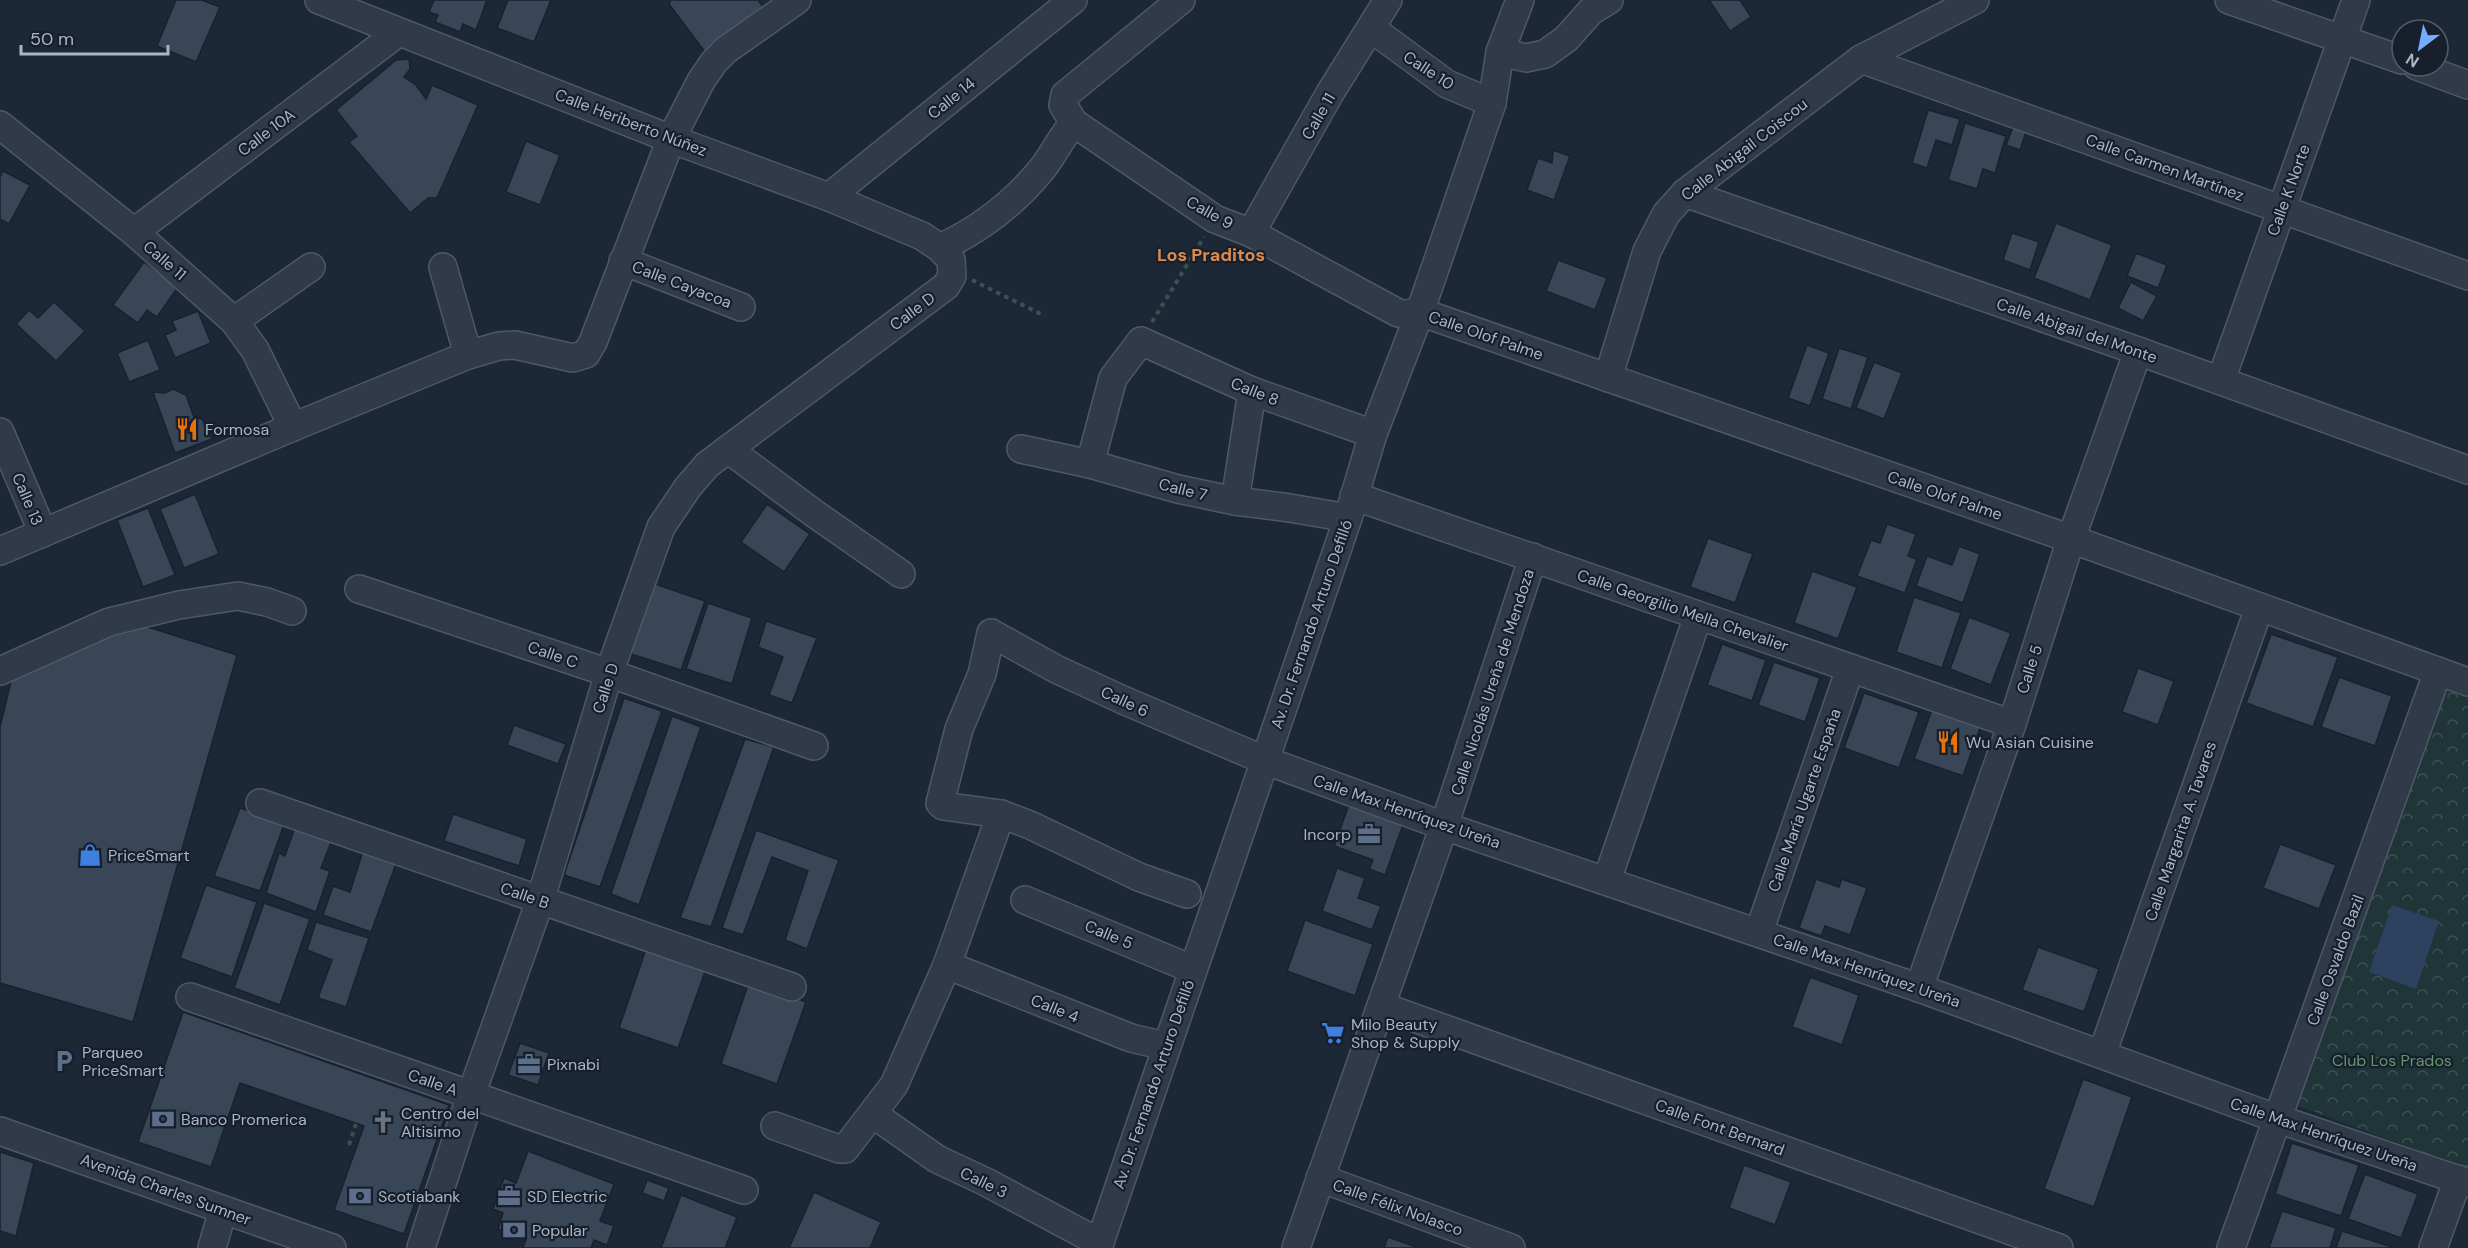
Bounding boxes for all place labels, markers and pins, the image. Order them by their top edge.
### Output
restaurant icon: Formosa [174,416,200,442]
place label: Formosa [205,419,269,440]
restaurant icon: Wu Asian Cuisine [1935,729,1961,755]
place label: Wu Asian Cuisine [1966,732,2094,753]
office icon: Incorp [1356,821,1382,847]
place label: Incorp [1303,824,1351,845]
shop icon: PriceSmart [77,842,103,868]
place label: PriceSmart [108,845,190,866]
place label: Milo Beauty Shop & Supply [1351,1014,1460,1053]
supermarket icon: Milo Beauty Shop & Supply [1320,1020,1346,1046]
place label: Parqueo PriceSmart [82,1042,164,1081]
parking icon: Parqueo PriceSmart [51,1048,77,1074]
office icon: Pixnabi [516,1051,542,1077]
place label: Pixnabi [547,1054,600,1075]
place label: Centro del Altisimo [401,1103,479,1142]
bank icon: Banco Promerica [150,1106,176,1132]
place label: Banco Promerica [181,1109,307,1130]
church icon: Centro del Altisimo [370,1109,396,1135]
bank icon: Scotiabank [347,1183,373,1209]
office icon: SD Electric [496,1183,522,1209]
place label: Scotiabank [378,1186,460,1207]
place label: SD Electric [527,1186,607,1207]
bank icon: Popular [501,1217,527,1243]
place label: Popular [532,1220,588,1241]

